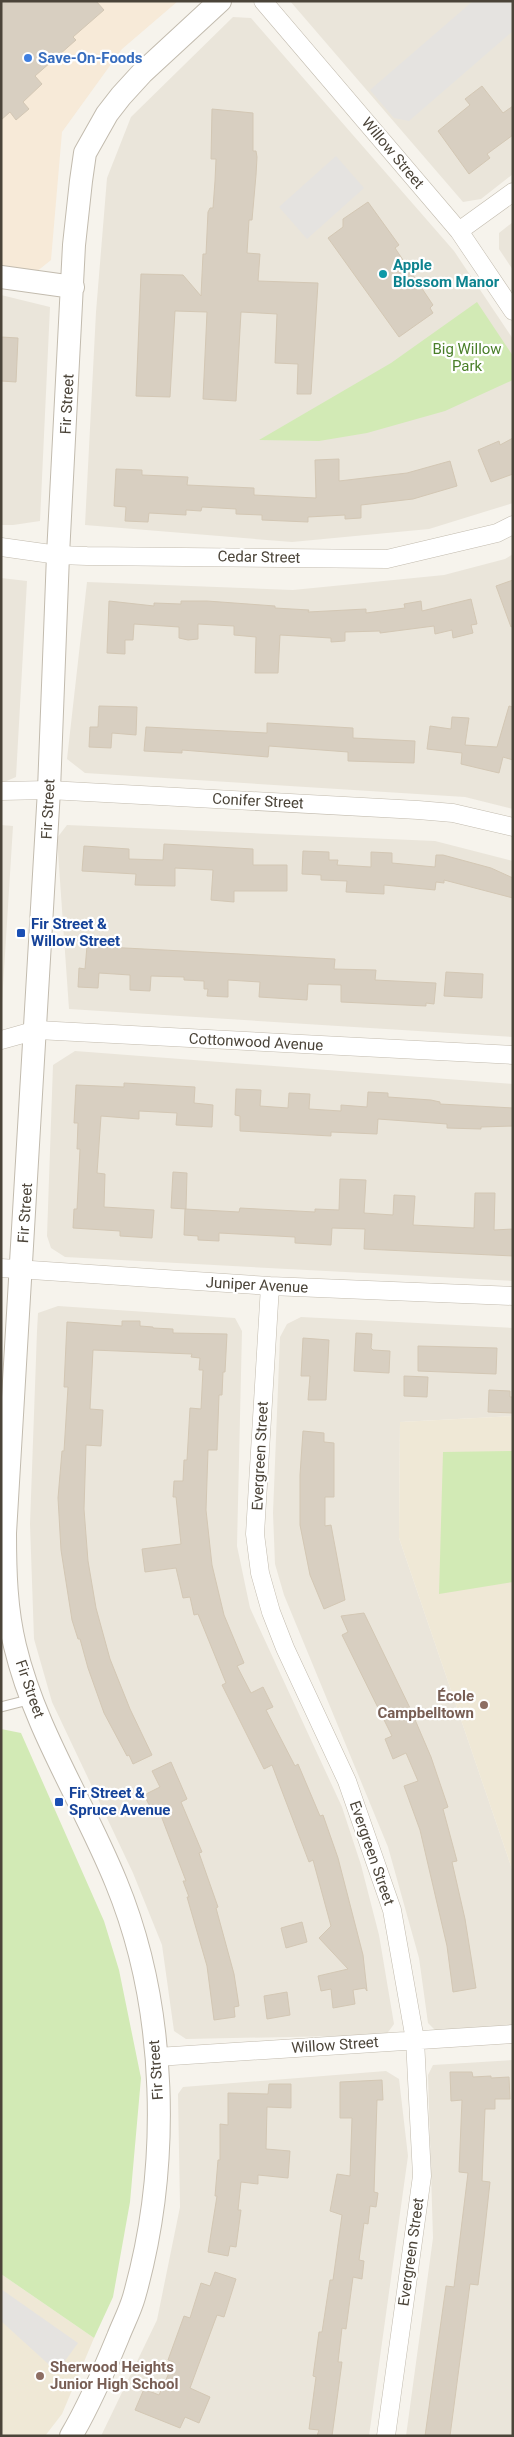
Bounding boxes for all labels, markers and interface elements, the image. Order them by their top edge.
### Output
place label: Save-On-Foods [38,49,143,67]
marker: Save-On-Foods [22,52,34,64]
street label: Willow Street [358,114,428,192]
place label: Apple Blossom Manor [393,256,500,291]
marker: Apple Blossom Manor [377,268,389,280]
park label: Big Willow Park [432,340,502,375]
street label: Fir Street [56,373,78,435]
street label: Cedar Street [217,547,301,567]
street label: Fir Street [37,778,59,840]
street label: Conifer Street [212,790,304,812]
place label: Fir Street & Willow Street [31,915,120,950]
marker: Fir Street & Willow Street [15,927,27,939]
street label: Cottonwood Avenue [188,1029,324,1055]
street label: Fir Street [14,1182,36,1244]
street label: Juniper Avenue [205,1273,309,1297]
street label: Evergreen Street [248,1401,272,1511]
street label: Fir Street [12,1658,48,1721]
place label: École Campbelltown [377,1687,474,1722]
marker: École Campbelltown [478,1699,490,1711]
place label: Fir Street & Spruce Avenue [69,1784,170,1819]
marker: Fir Street & Spruce Avenue [53,1796,65,1808]
street label: Evergreen Street [346,1798,398,1908]
street label: Willow Street [291,2033,379,2057]
street label: Fir Street [145,2039,167,2101]
street label: Evergreen Street [394,2197,428,2307]
place label: Sherwood Heights Junior High School [50,2358,178,2393]
marker: Sherwood Heights Junior High School [34,2370,46,2382]

